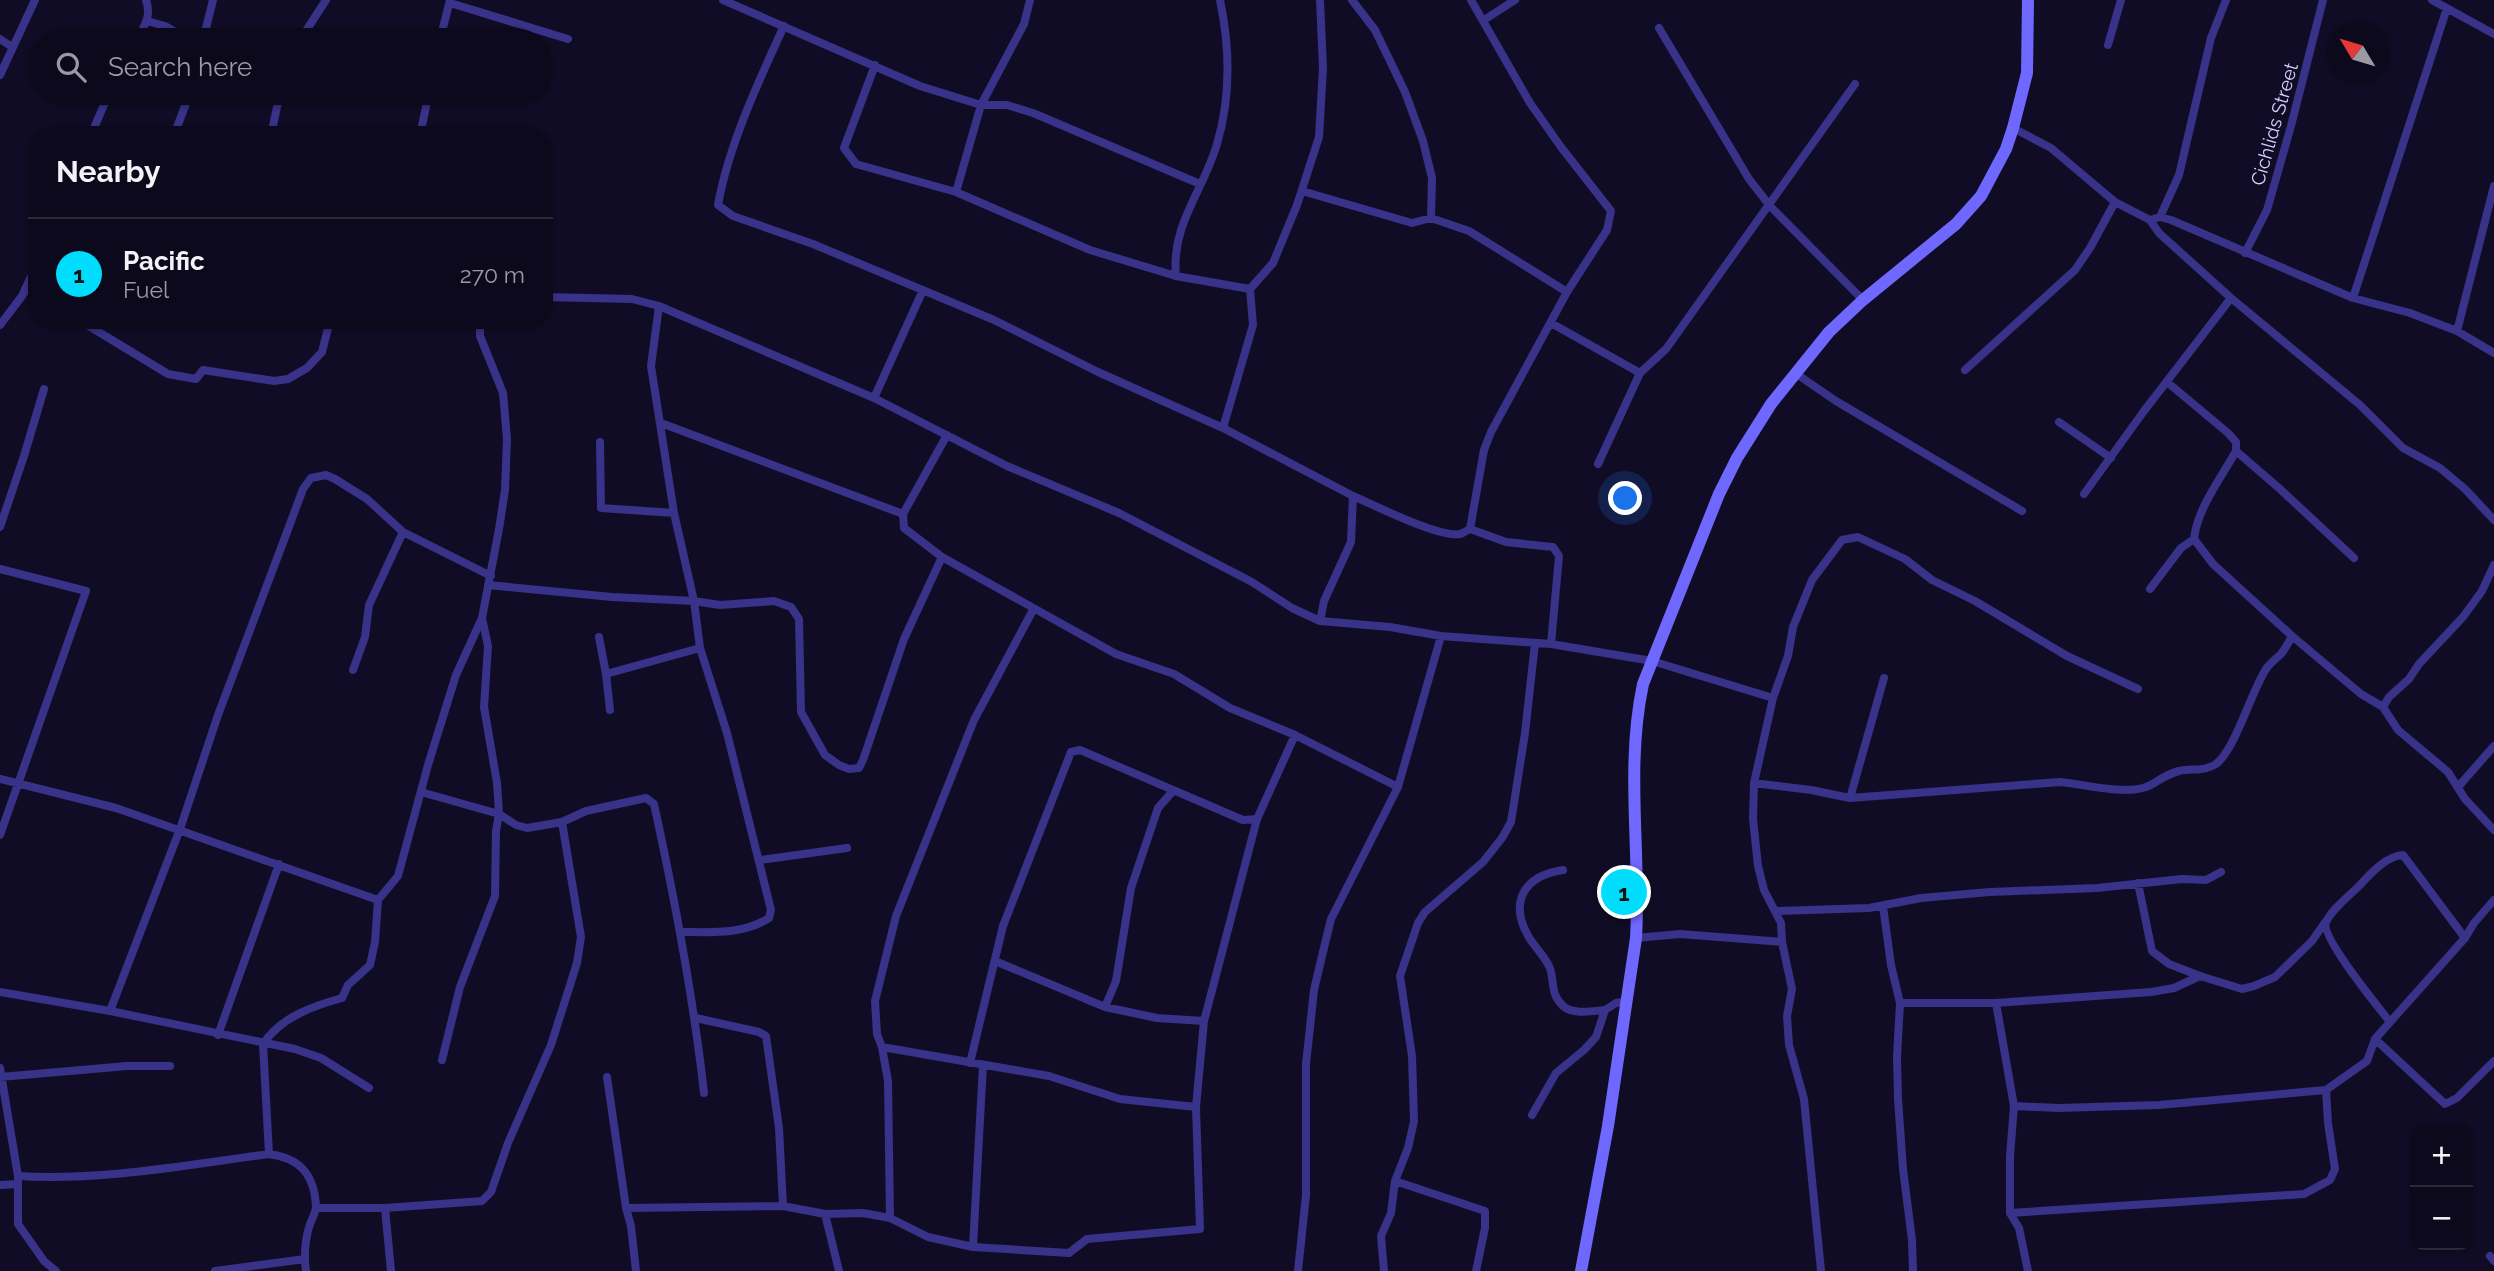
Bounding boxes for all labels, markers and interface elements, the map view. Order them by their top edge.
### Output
north arrow [2326,21,2389,84]
search box [28,28,553,105]
icon: search [52,48,90,86]
text: Search here [108,52,252,82]
street label: Cichlids Street [2246,60,2302,188]
text: Nearby [56,154,160,189]
text: Pacific [123,246,205,276]
text: 1 [73,261,85,288]
text: 270 m [460,261,525,288]
text: Fuel [123,276,169,303]
your location [1608,481,1642,515]
pin: 1 [1601,866,1647,918]
map controls [2410,1124,2473,1250]
button: + [2410,1124,2473,1187]
button: − [2410,1187,2473,1250]

